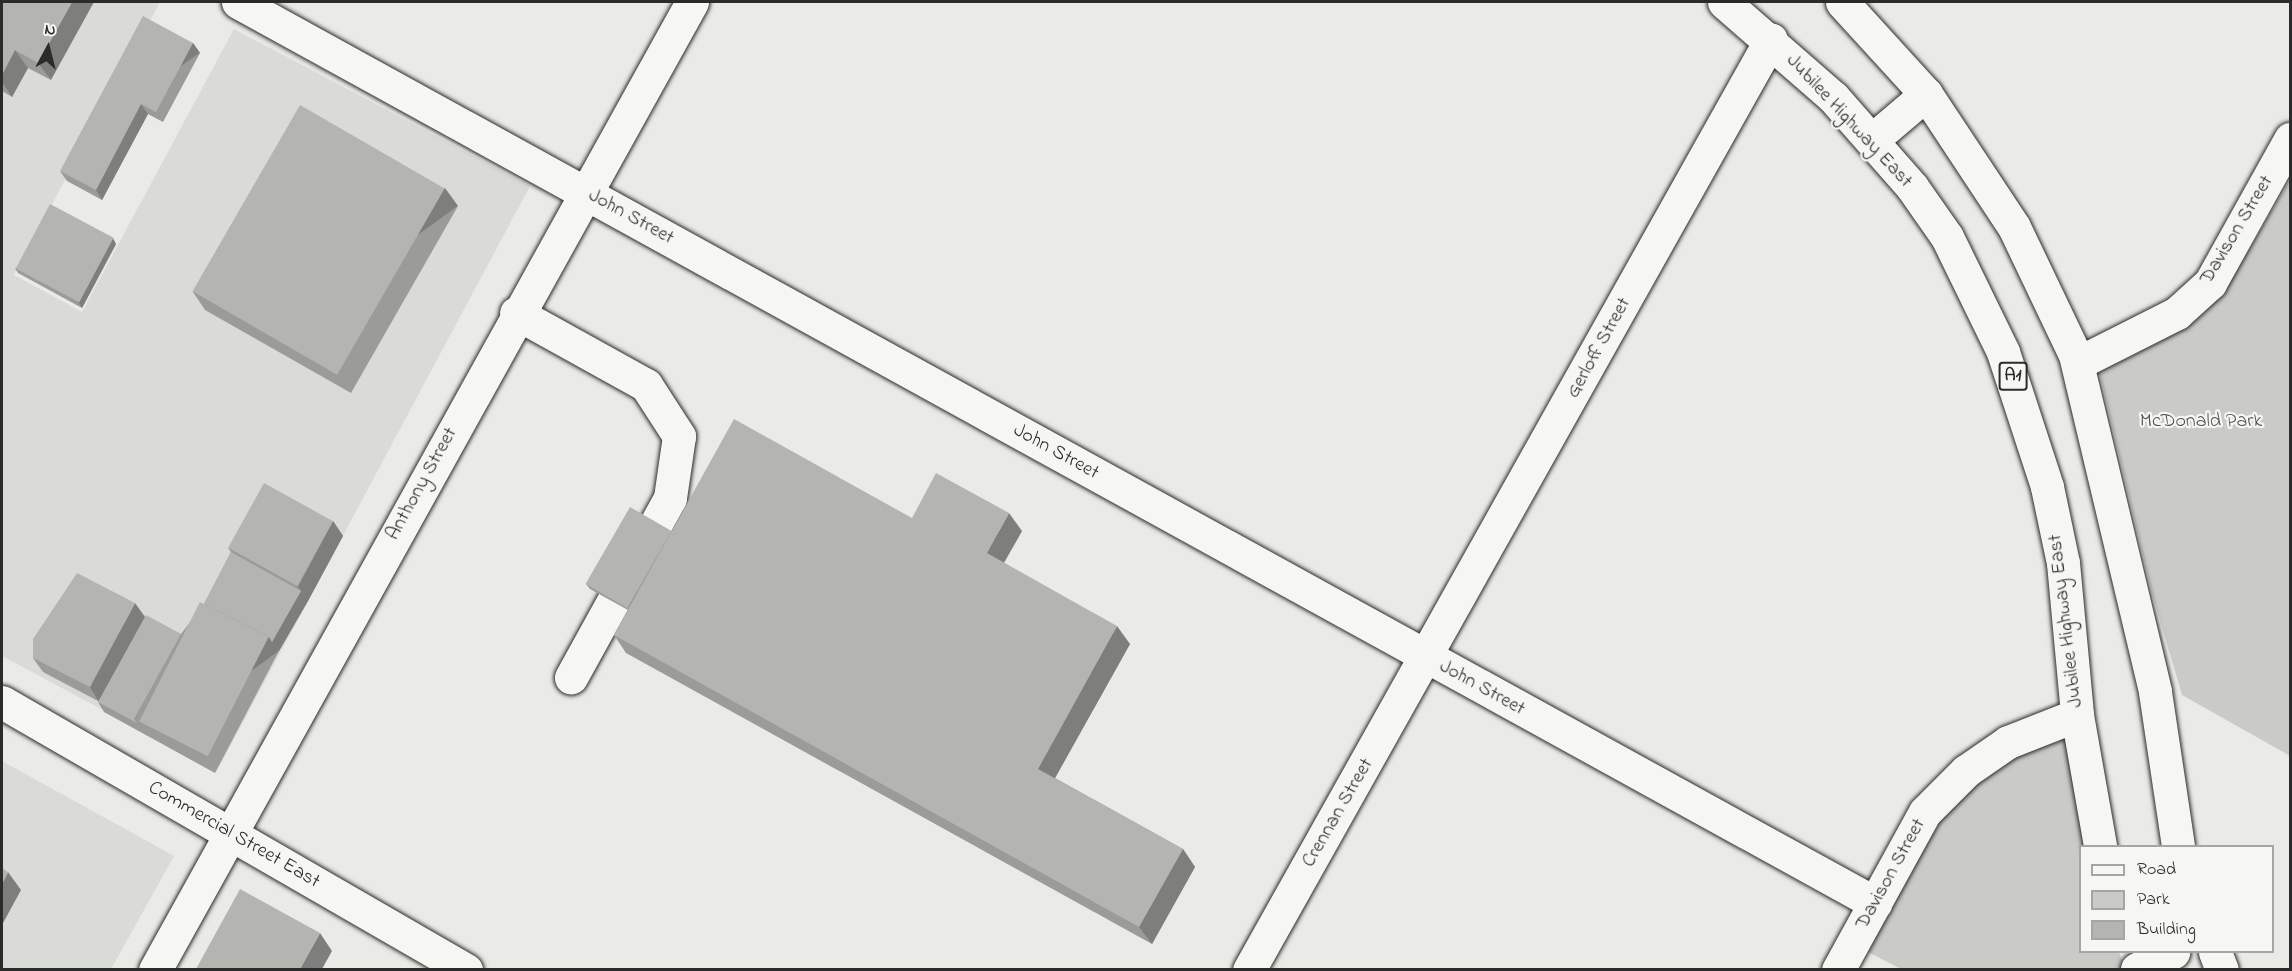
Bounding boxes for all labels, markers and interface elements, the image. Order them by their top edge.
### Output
north arrow [18,18,78,78]
text: N [43,18,57,43]
street label: Jubilee Highway East [1781,49,1917,193]
street label: Davison Street [2195,171,2279,289]
street label: John Street [584,184,678,250]
street label: Gerloff Street [1562,294,1636,402]
road number: A1 [1998,361,2028,391]
park label: McDonald Park [2140,409,2262,433]
street label: John Street [1009,419,1103,485]
street label: Anthony Street [381,423,463,545]
street label: Jubilee Highway East [2043,533,2089,709]
street label: John Street [1435,655,1529,721]
street label: Crennan Street [1297,754,1379,872]
street label: Commercial Street East [144,776,324,894]
street label: Davison Street [1851,815,1931,933]
legend [2079,845,2274,953]
text: Road [2137,857,2176,883]
text: Park [2137,887,2170,913]
text: Building [2137,917,2196,943]

